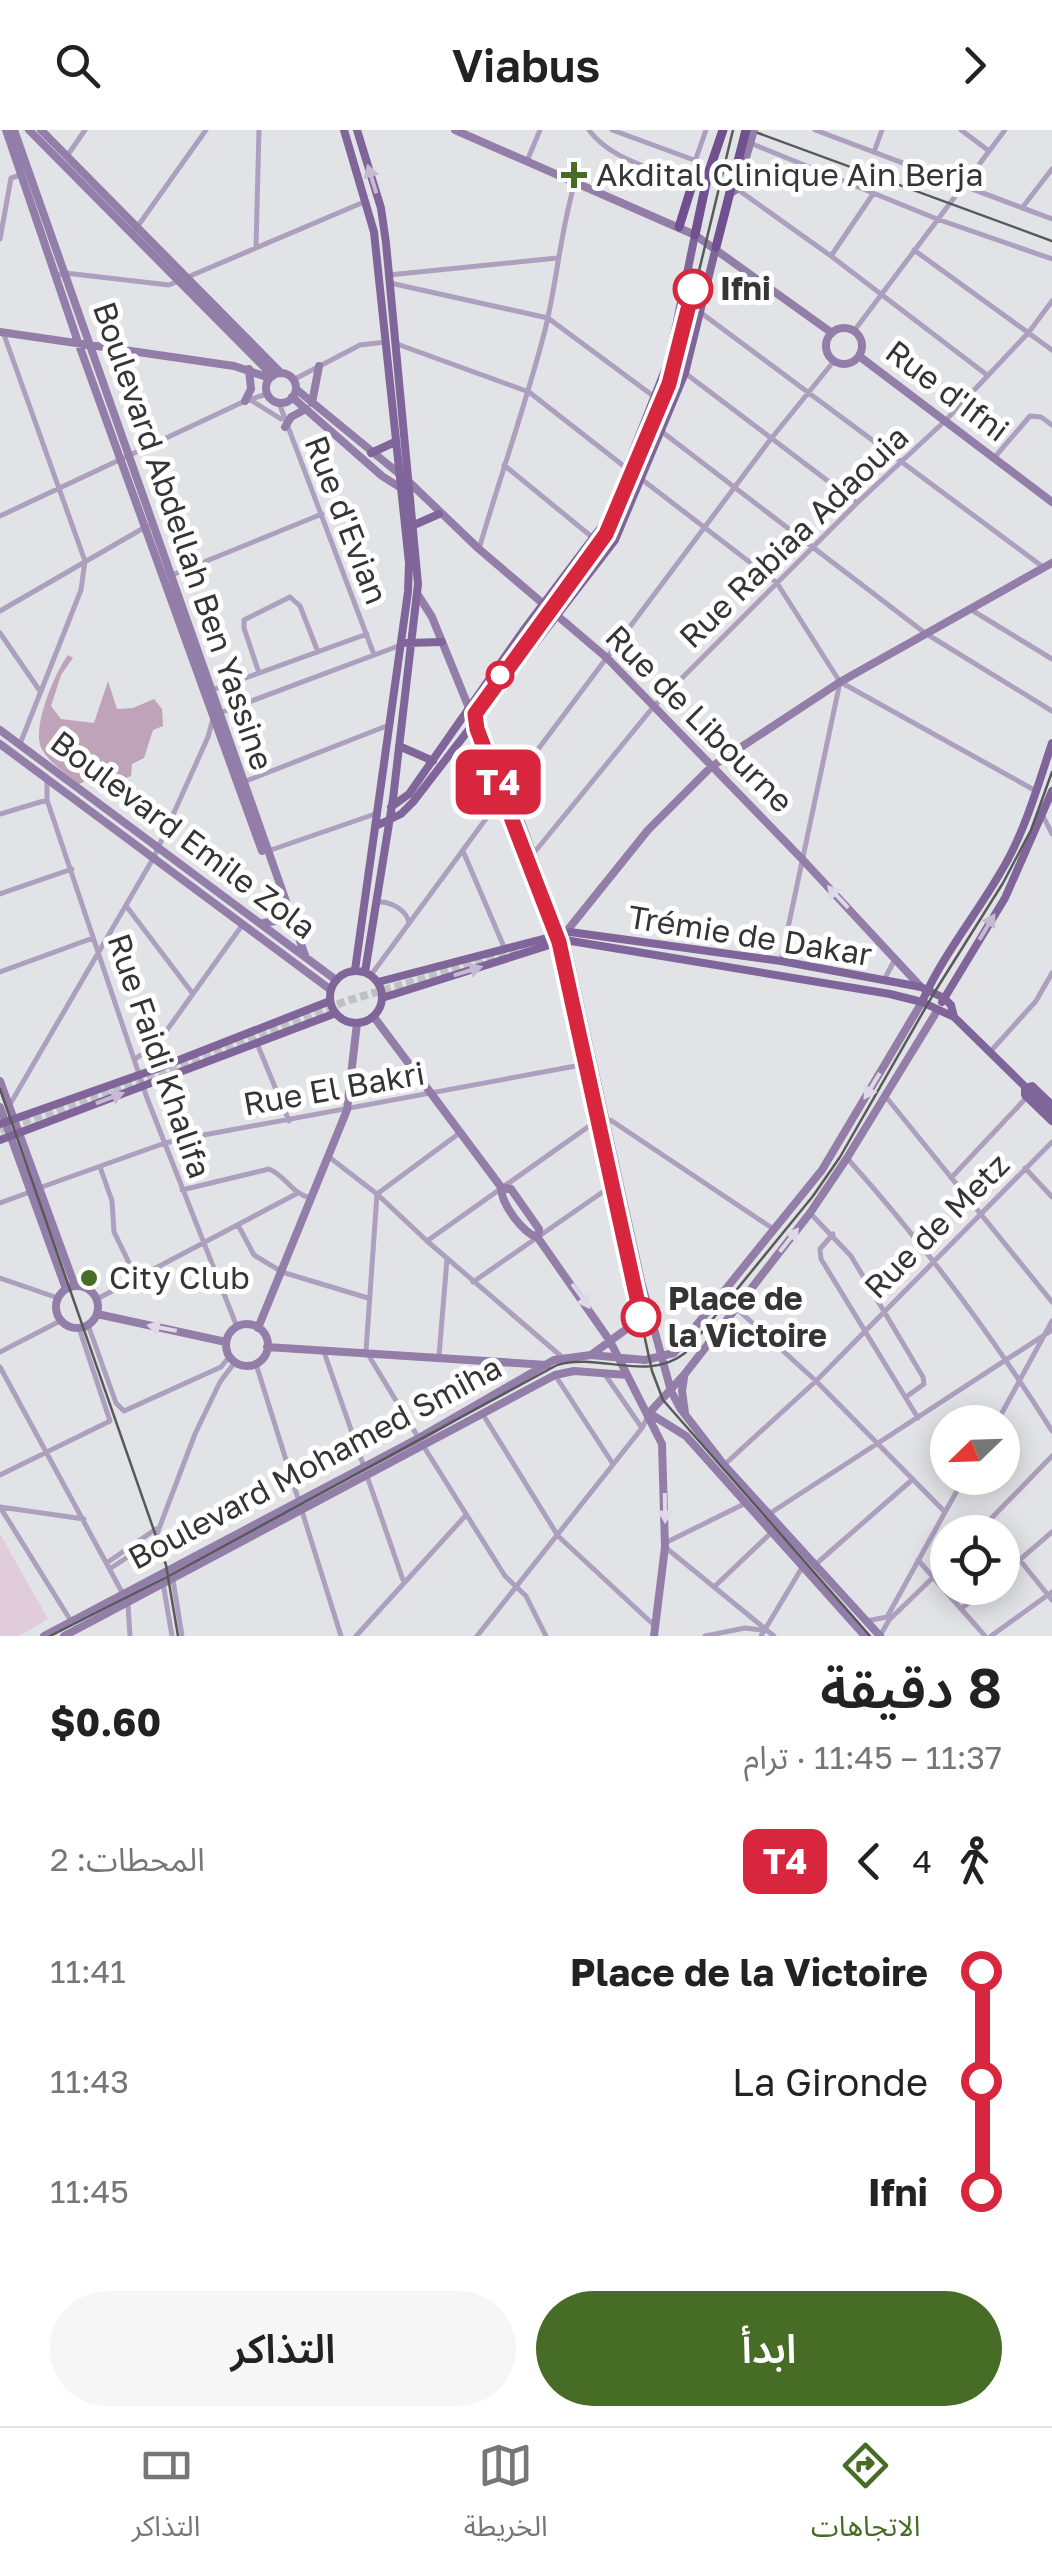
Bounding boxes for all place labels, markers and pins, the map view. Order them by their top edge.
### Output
place label: Akdital Clinique Ain Berja [596,155,984,193]
marker: Akdital Clinique Ain Berja [561,162,587,188]
place label: Ifni [720,269,771,307]
marker: Ifni [674,270,712,308]
unlabelled marker [487,662,513,688]
place label: City Club [109,1258,250,1296]
marker: City Club [78,1267,100,1289]
place label: Place de la Victoire [668,1279,827,1354]
marker: Place de la Victoire [622,1298,660,1336]

